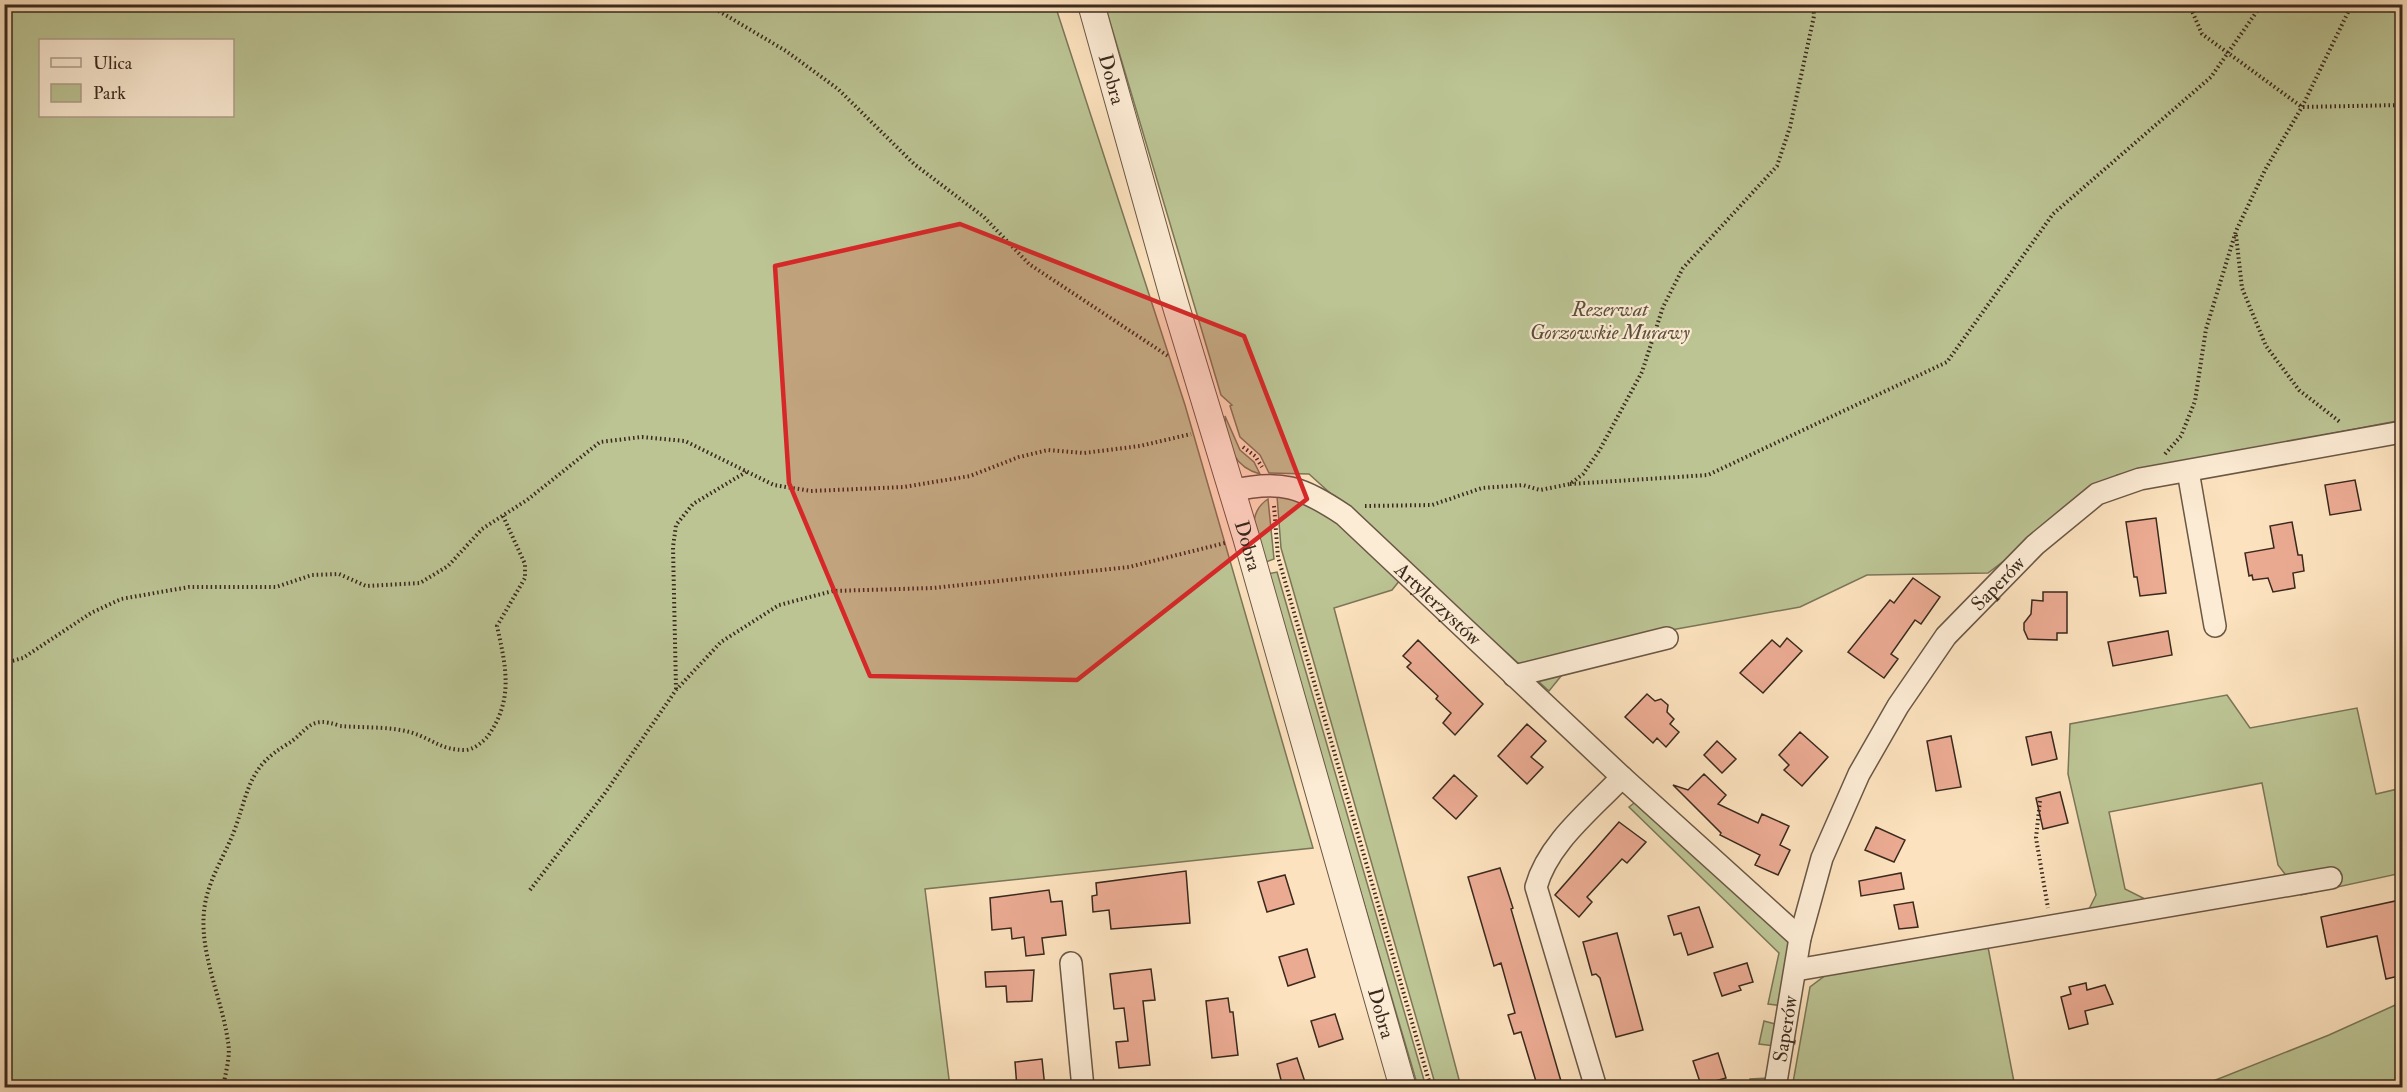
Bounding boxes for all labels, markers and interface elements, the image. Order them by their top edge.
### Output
legend [39,39,234,117]
street label: Dobra [1093,51,1131,108]
text: Ulica [93,52,133,75]
text: Park [93,82,126,105]
park label: Rezerwat Gorzowskie Murawy [1530,297,1690,345]
street label: Dobra [1229,517,1268,574]
street label: Saperów [1965,550,2031,616]
street label: Artylerzystów [1389,556,1487,651]
street label: Dobra [1363,985,1401,1042]
street label: Saperów [1767,993,1803,1064]

